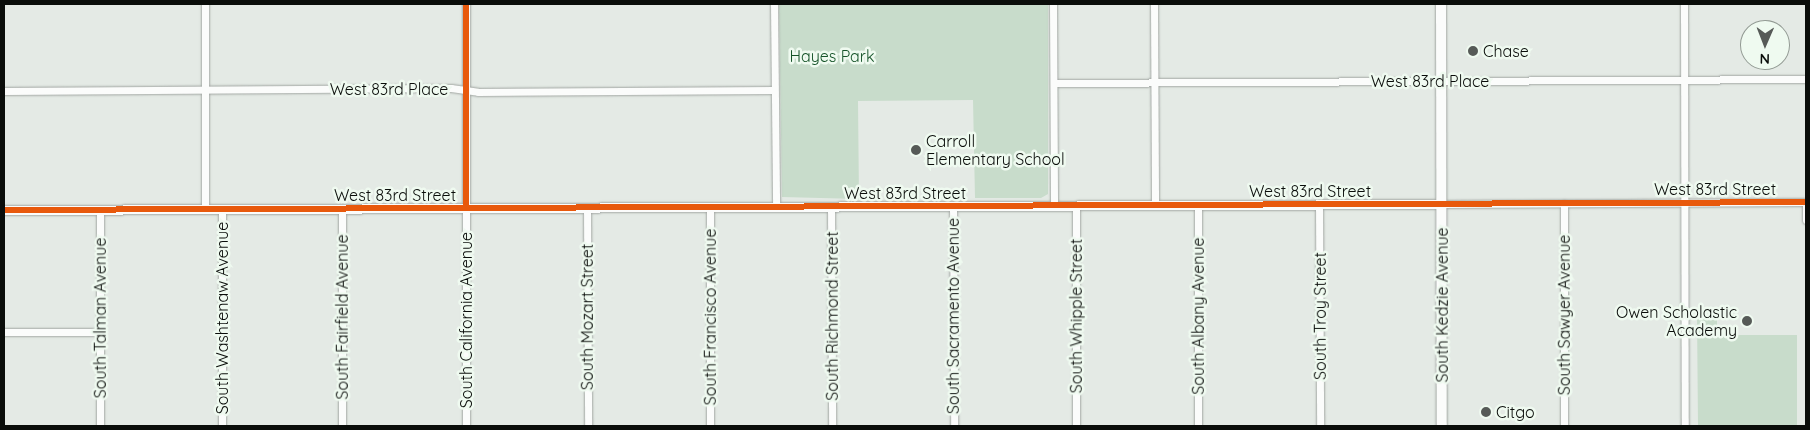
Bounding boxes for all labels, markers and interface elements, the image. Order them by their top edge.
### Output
north arrow [1740,20,1790,70]
place label: Chase [1483,41,1529,61]
marker: Chase [1467,45,1479,57]
park label: Hayes Park [789,46,875,66]
text: N [1759,50,1770,68]
street label: West 83rd Place [1371,71,1489,91]
street label: West 83rd Place [330,79,448,99]
place label: Carroll Elementary School [926,131,1065,169]
marker: Carroll Elementary School [910,144,922,156]
street label: West 83rd Street [1654,179,1776,199]
street label: West 83rd Street [1249,181,1371,201]
street label: West 83rd Street [844,183,966,203]
street label: West 83rd Street [334,185,456,205]
street label: South Sacramento Avenue [943,218,963,414]
street label: South Washtenaw Avenue [212,222,232,414]
street label: South Kedzie Avenue [1432,227,1452,383]
street label: South Francisco Avenue [700,229,720,405]
street label: South Richmond Street [822,231,842,401]
street label: South California Avenue [456,232,476,408]
street label: South Fairfield Avenue [332,234,352,400]
street label: South Sawyer Avenue [1554,235,1574,395]
street label: South Albany Avenue [1188,237,1208,395]
street label: South Talman Avenue [90,238,110,398]
street label: South Whipple Street [1066,239,1086,393]
street label: South Mozart Street [577,244,597,390]
street label: South Troy Street [1310,252,1330,380]
place label: Owen Scholastic Academy [1616,302,1737,340]
marker: Owen Scholastic Academy [1741,315,1753,327]
place label: Citgo [1496,402,1535,422]
marker: Citgo [1480,406,1492,418]

